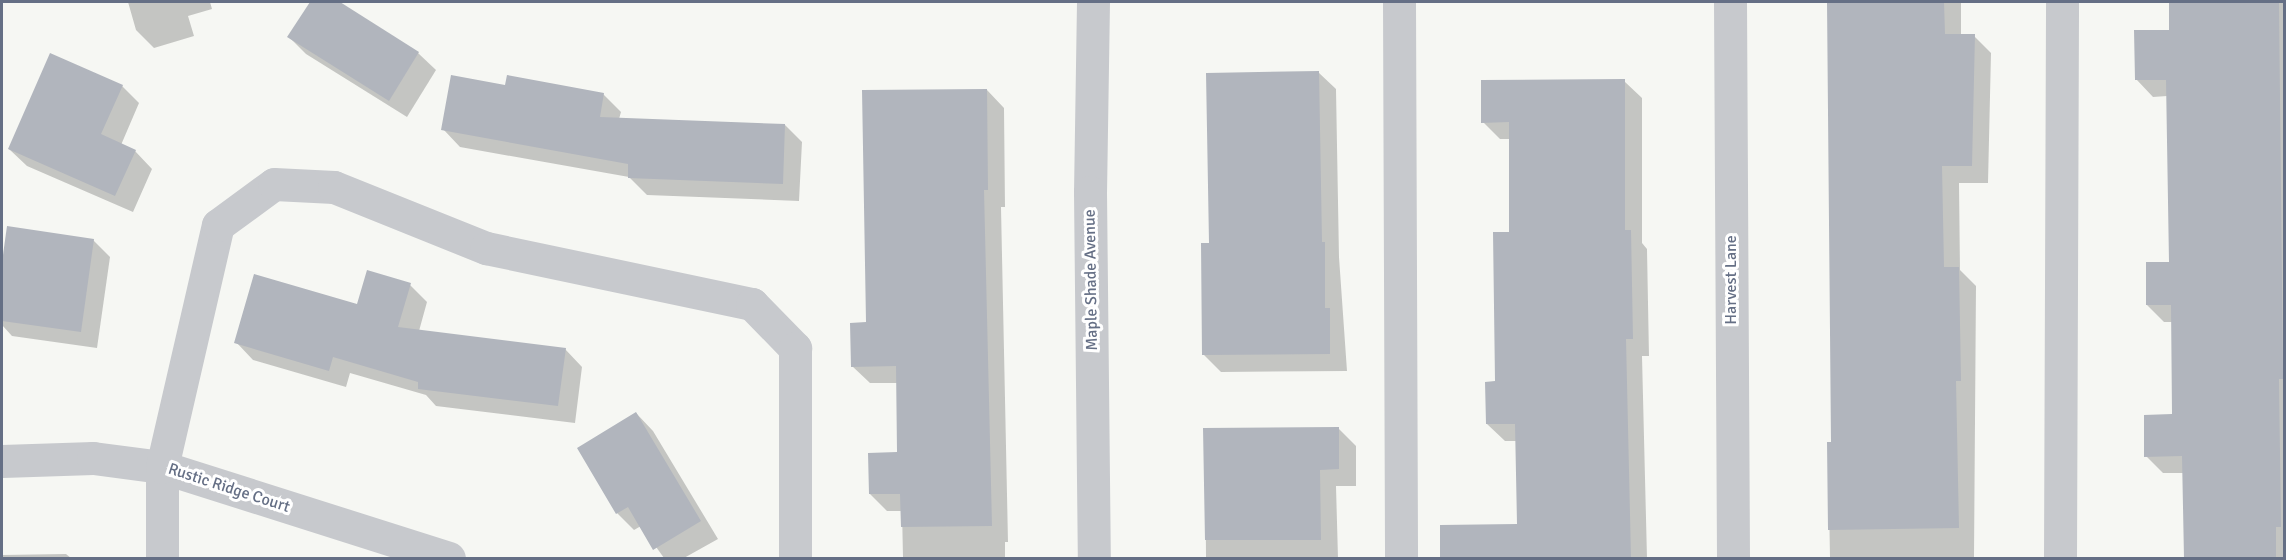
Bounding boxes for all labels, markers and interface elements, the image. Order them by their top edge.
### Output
street label: Maple Shade Avenue [1080,209,1102,351]
street label: Harvest Lane [1721,235,1741,325]
street label: Rustic Ridge Court [166,459,292,517]

